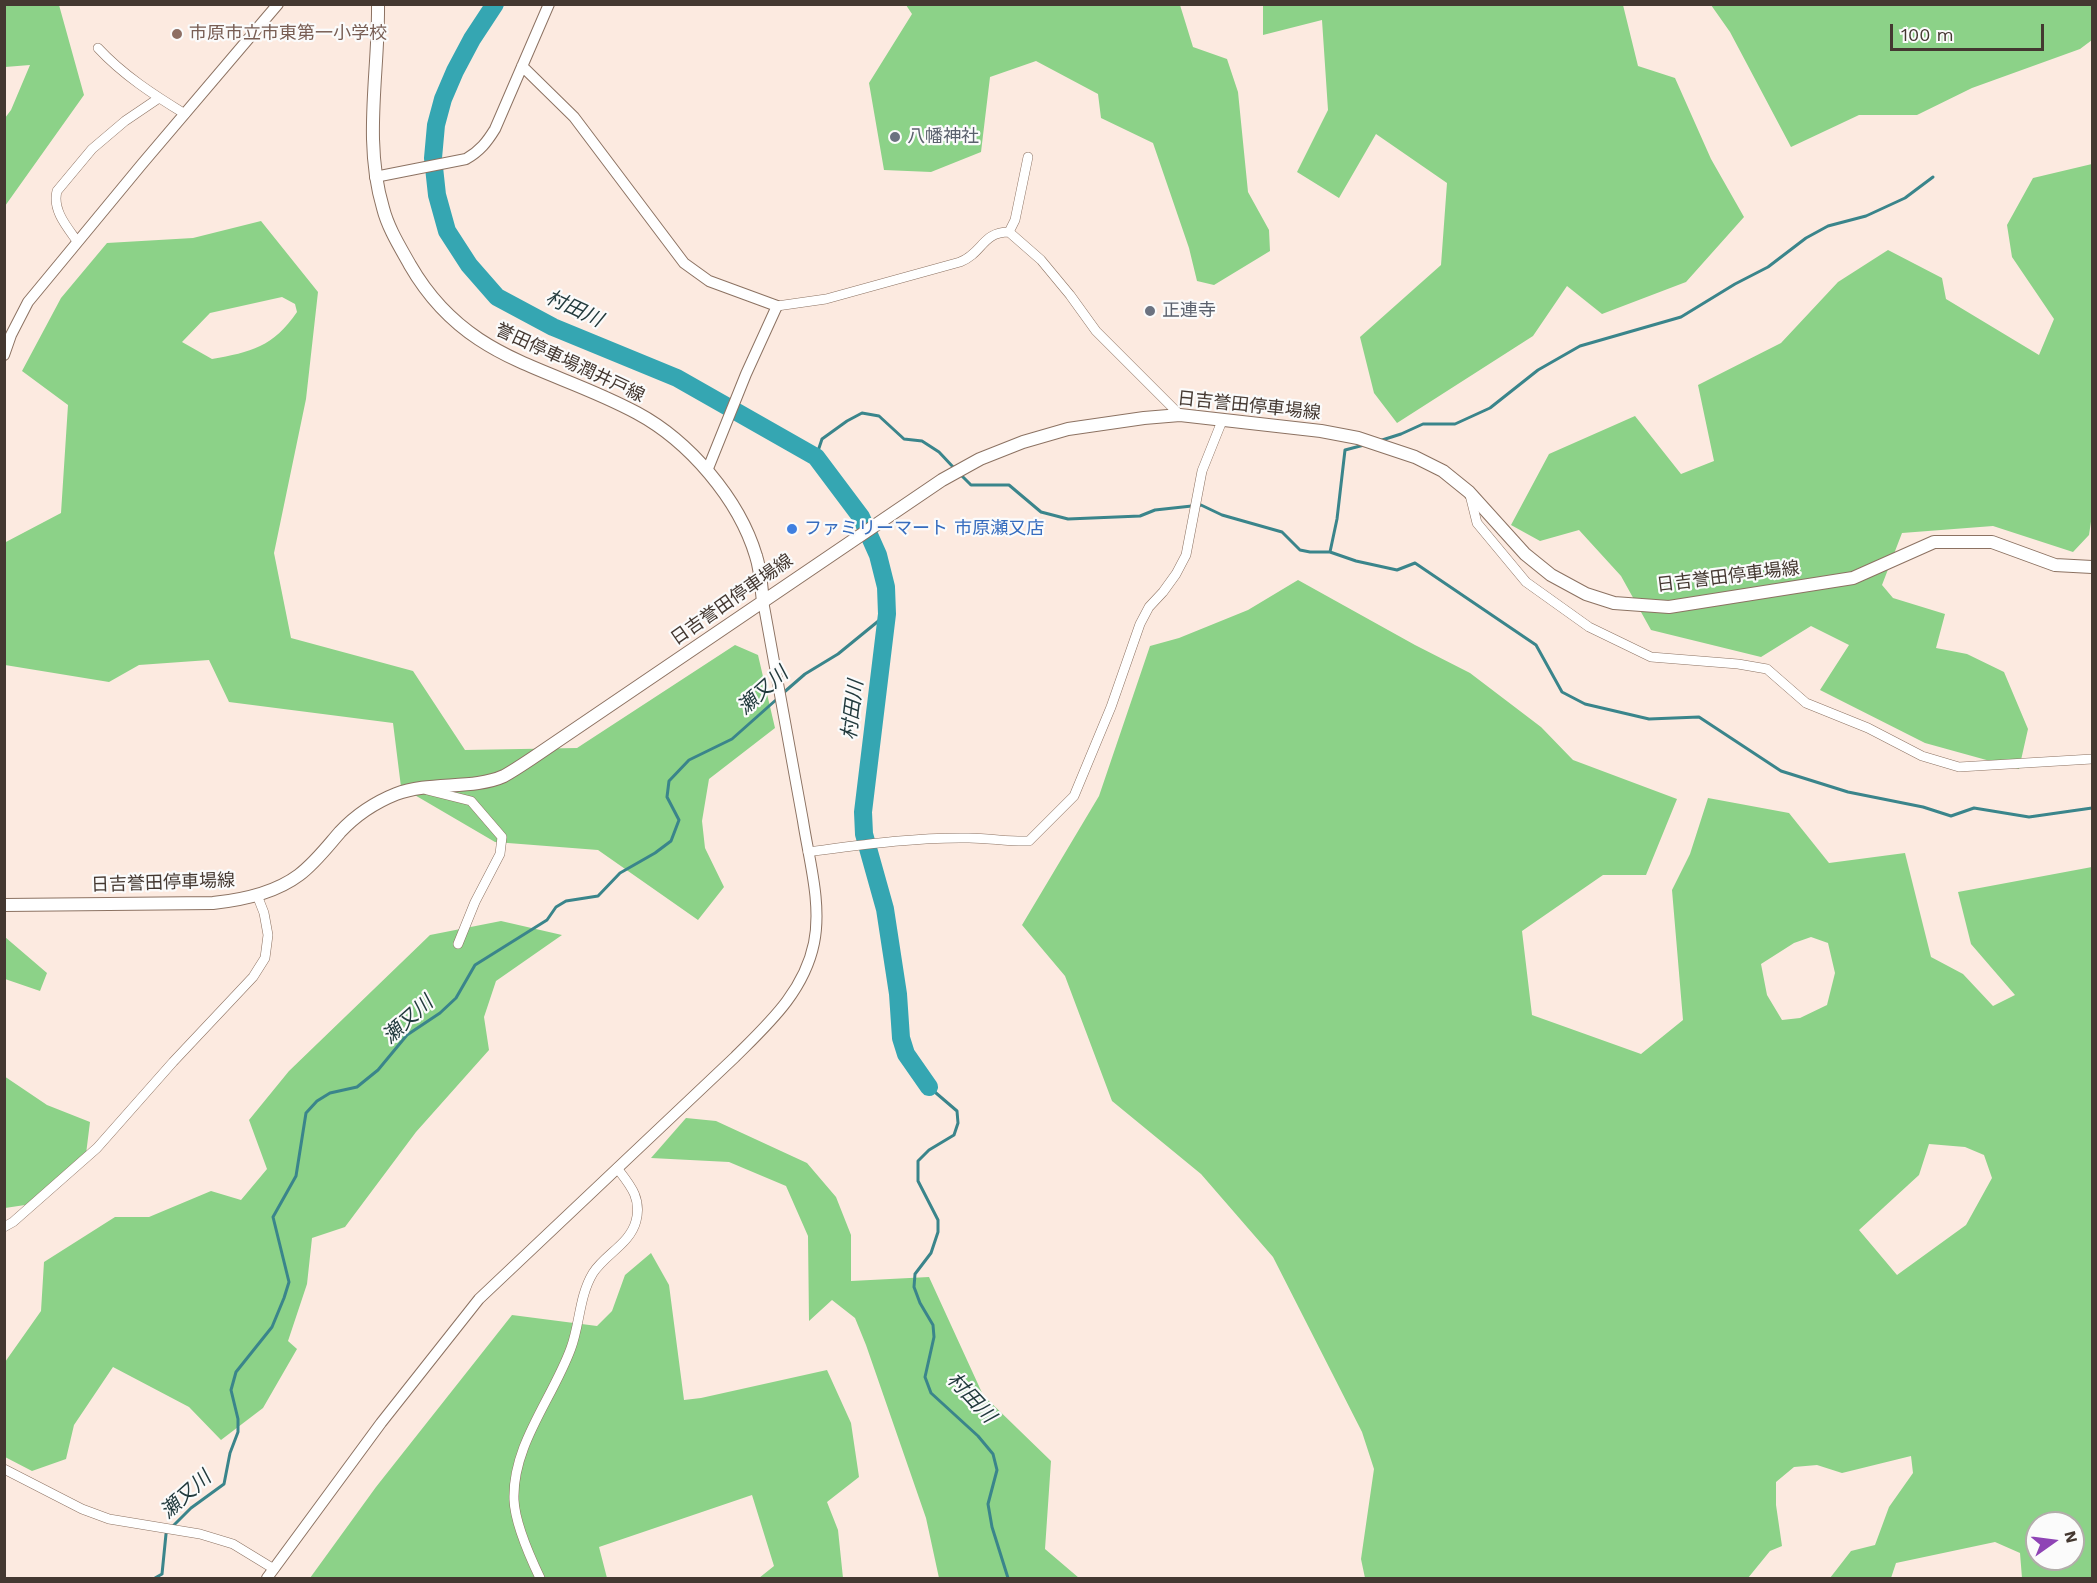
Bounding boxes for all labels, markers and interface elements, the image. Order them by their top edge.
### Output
scale bar [1893,12,2048,50]
place label: 市原市立市東第一小学校 [189,23,387,45]
text: 100 m [1901,24,1954,45]
marker: 市原市立市東第一小学校 [170,27,184,41]
place label: 八幡神社 [907,126,979,148]
marker: 八幡神社 [888,130,902,144]
water label: 村田川 [542,285,606,333]
place label: 正連寺 [1162,300,1216,322]
marker: 正連寺 [1143,304,1157,318]
street label: 誉田停車場潤井戸線 [492,319,648,407]
street label: 日吉誉田停車場線 [1176,388,1322,424]
place label: ファミリーマート 市原瀬又店 [804,518,1044,540]
marker: ファミリーマート 市原瀬又店 [785,522,799,536]
street label: 日吉誉田停車場線 [667,550,797,650]
street label: 日吉誉田停車場線 [1655,558,1801,596]
water label: 瀬又川 [733,662,793,720]
water label: 村田川 [837,679,869,741]
street label: 日吉誉田停車場線 [91,870,235,896]
water label: 瀬又川 [378,991,438,1049]
water label: 村田川 [942,1368,1000,1428]
water label: 瀬又川 [156,1466,216,1524]
north arrow [2025,1511,2085,1571]
text: N [2060,1529,2082,1545]

